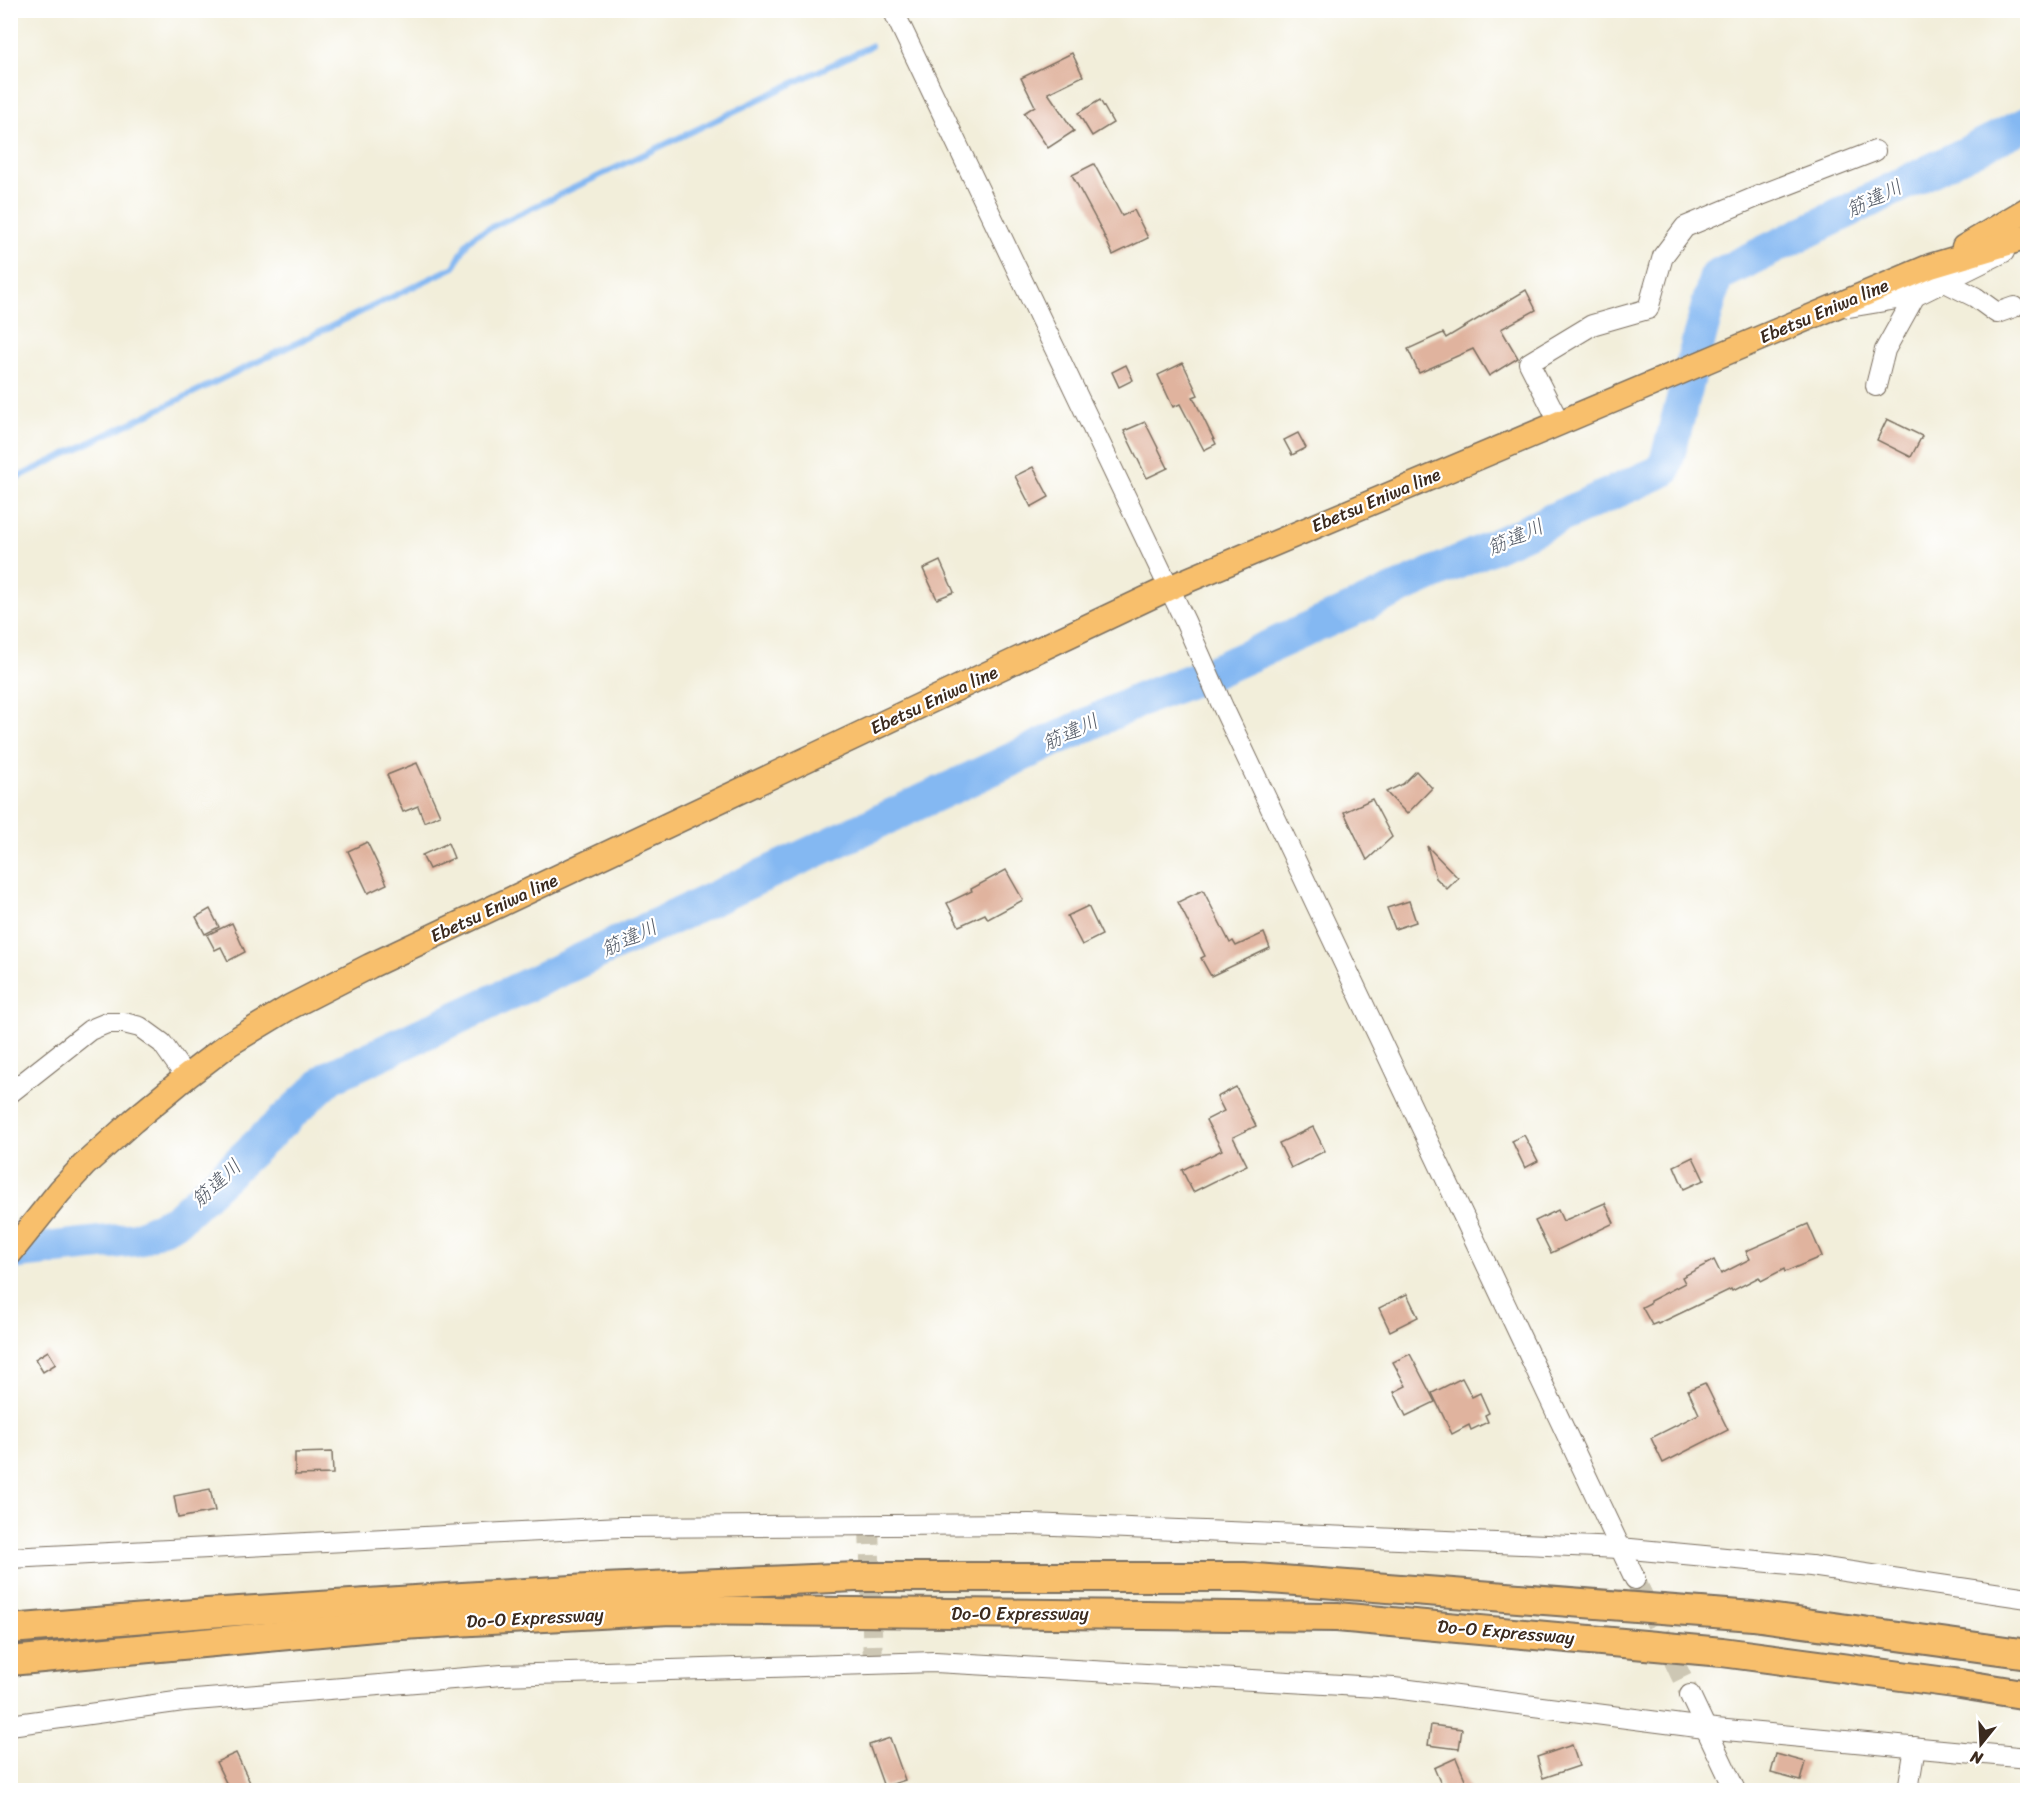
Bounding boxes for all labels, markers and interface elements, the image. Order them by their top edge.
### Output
water label: 筋違川 [1840,170,1909,227]
street label: Ebetsu Eniwa line [1754,269,1894,353]
street label: Ebetsu Eniwa line [1306,458,1446,542]
water label: 筋違川 [1481,509,1550,566]
street label: Ebetsu Eniwa line [865,656,1004,744]
water label: 筋違川 [1036,704,1105,761]
street label: Ebetsu Eniwa line [425,864,564,952]
water label: 筋違川 [595,910,664,967]
water label: 筋違川 [182,1150,250,1217]
street label: Do-O Expressway [466,1598,605,1638]
street label: Do-O Expressway [951,1598,1089,1630]
street label: Do-O Expressway [1436,1610,1576,1654]
north arrow [1951,1714,2011,1774]
text: N [1966,1742,1987,1774]

